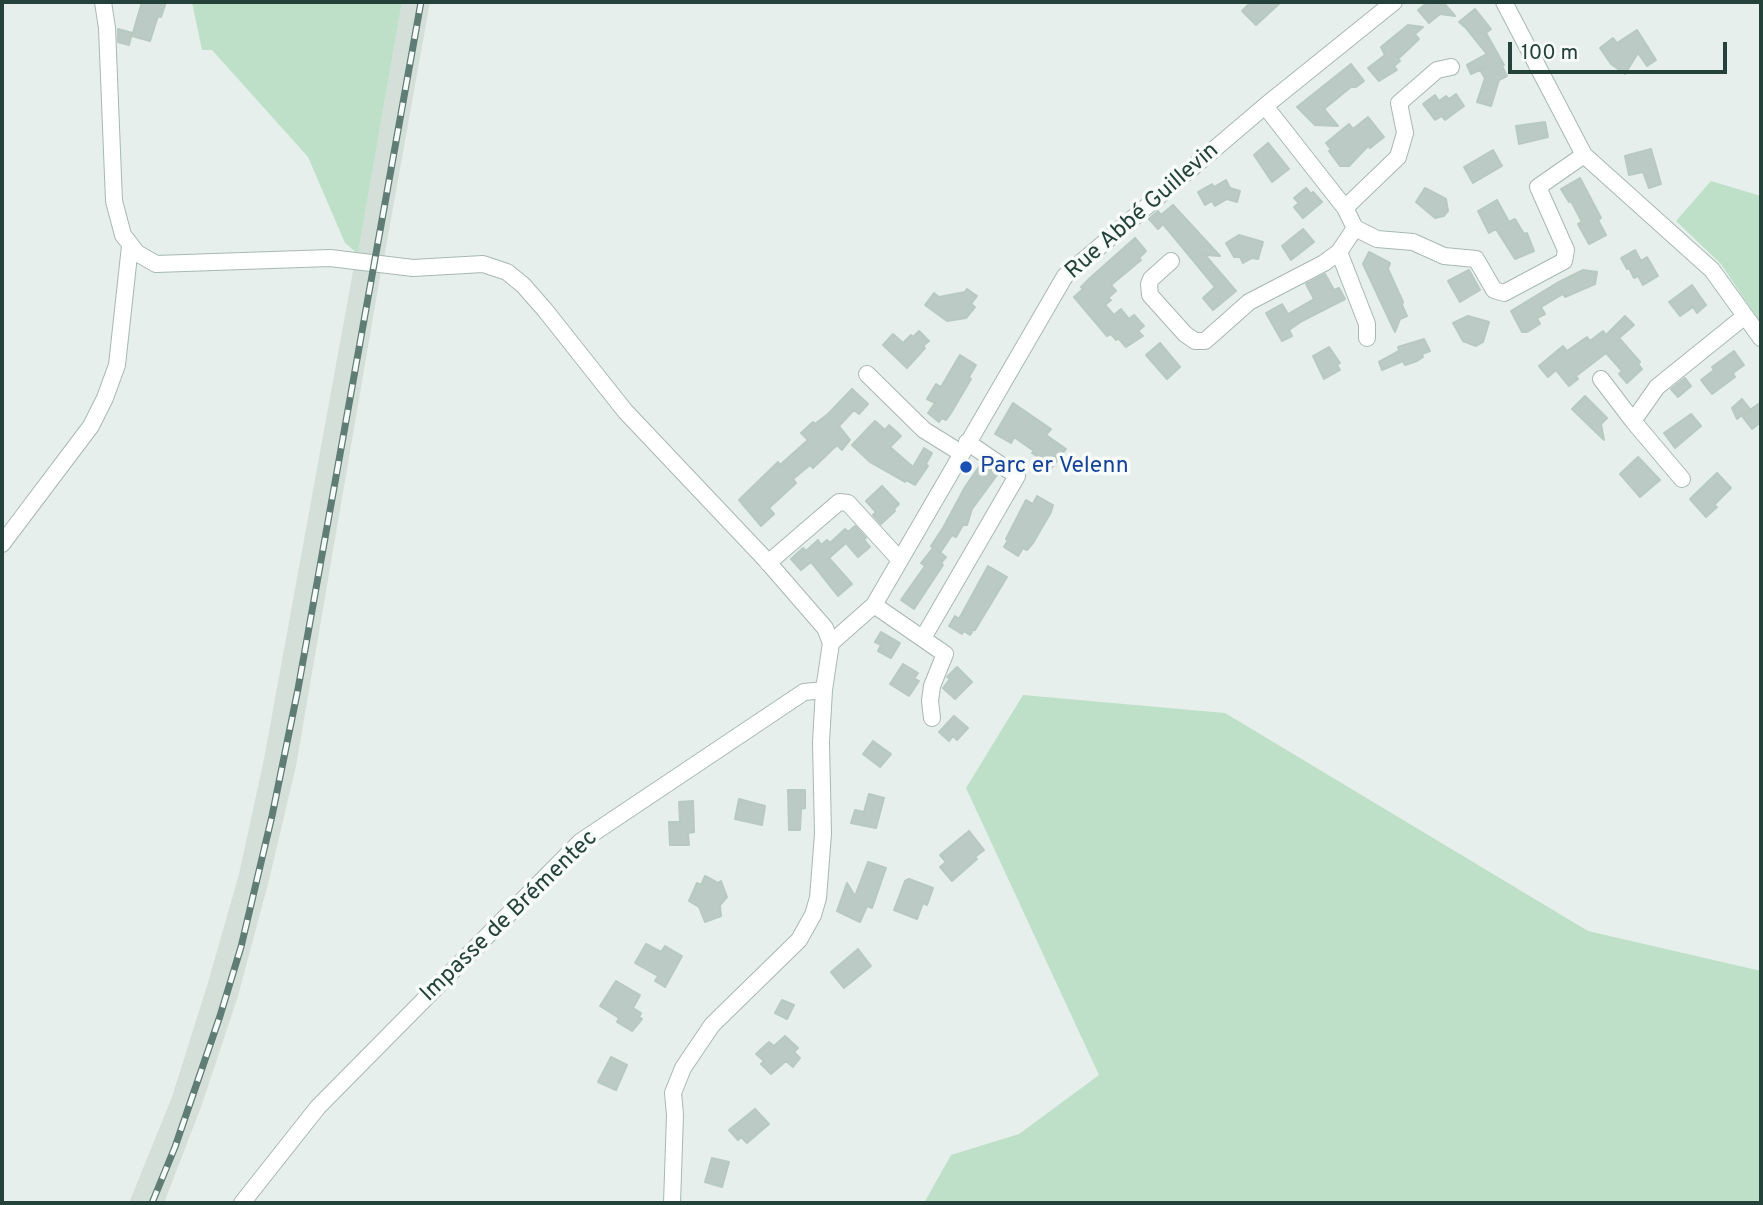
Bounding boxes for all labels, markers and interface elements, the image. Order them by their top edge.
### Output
scale bar [1511,28,1730,72]
text: 100 m [1521,40,1578,67]
street label: Rue Abbé Guillevin [1061,138,1225,286]
place label: Parc er Velenn [980,453,1129,481]
marker: Parc er Velenn [958,459,974,475]
street label: Impasse de Brémentec [416,825,604,1009]

